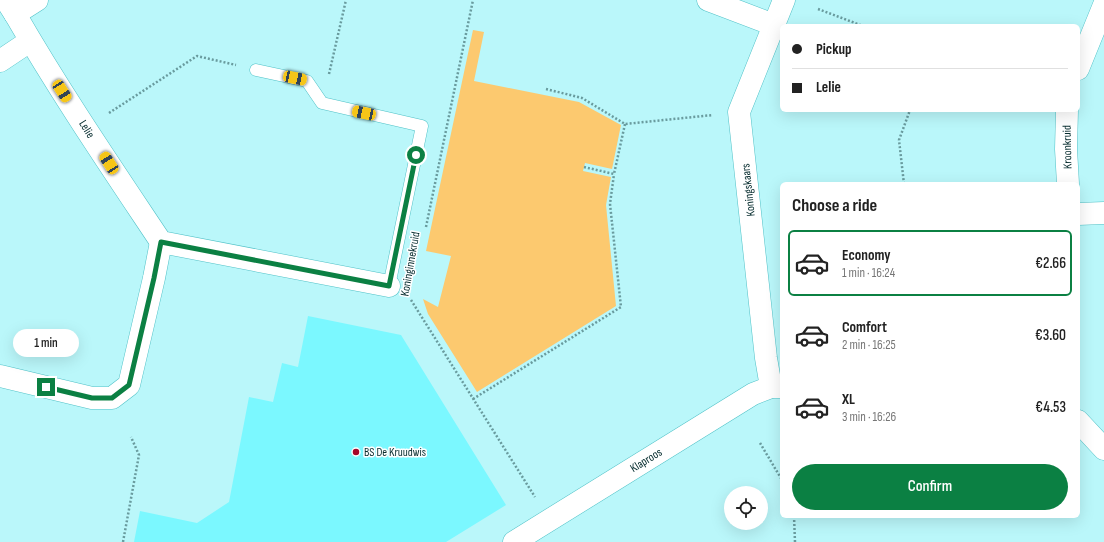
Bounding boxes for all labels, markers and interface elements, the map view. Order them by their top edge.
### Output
text: Pickup [816,40,852,59]
car [282,70,308,86]
car [50,78,74,104]
text: Lelie [816,78,841,97]
car [351,105,377,121]
street label: Lelie [75,117,98,141]
street label: Kroonkruid [1060,125,1075,169]
route start [407,146,425,164]
car [97,150,121,176]
street label: Koningskaars [738,163,759,217]
text: Choose a ride [792,195,877,216]
street label: Koninginnekruid [397,231,424,297]
icon: car [794,245,830,281]
text: Economy [842,246,891,265]
text: €2.66 [1035,254,1066,273]
text: 1 min · 16:24 [842,265,895,281]
icon: car [794,317,830,353]
text: Comfort [842,318,887,337]
text: €3.60 [1035,326,1066,345]
callout: 1 min [13,329,79,357]
text: 1 min [34,335,58,351]
text: 2 min · 16:25 [842,337,896,353]
route end [37,378,55,396]
icon: car [794,389,830,425]
text: XL [842,390,855,409]
text: €4.53 [1035,398,1066,417]
text: 3 min · 16:26 [842,409,896,425]
place label: BS De Kruudwis [364,445,426,460]
street label: Klaproos [628,445,665,476]
marker: BS De Kruudwis [351,447,361,457]
button: Confirm [792,464,1068,510]
map controls [724,486,768,530]
button: locate [724,486,768,530]

